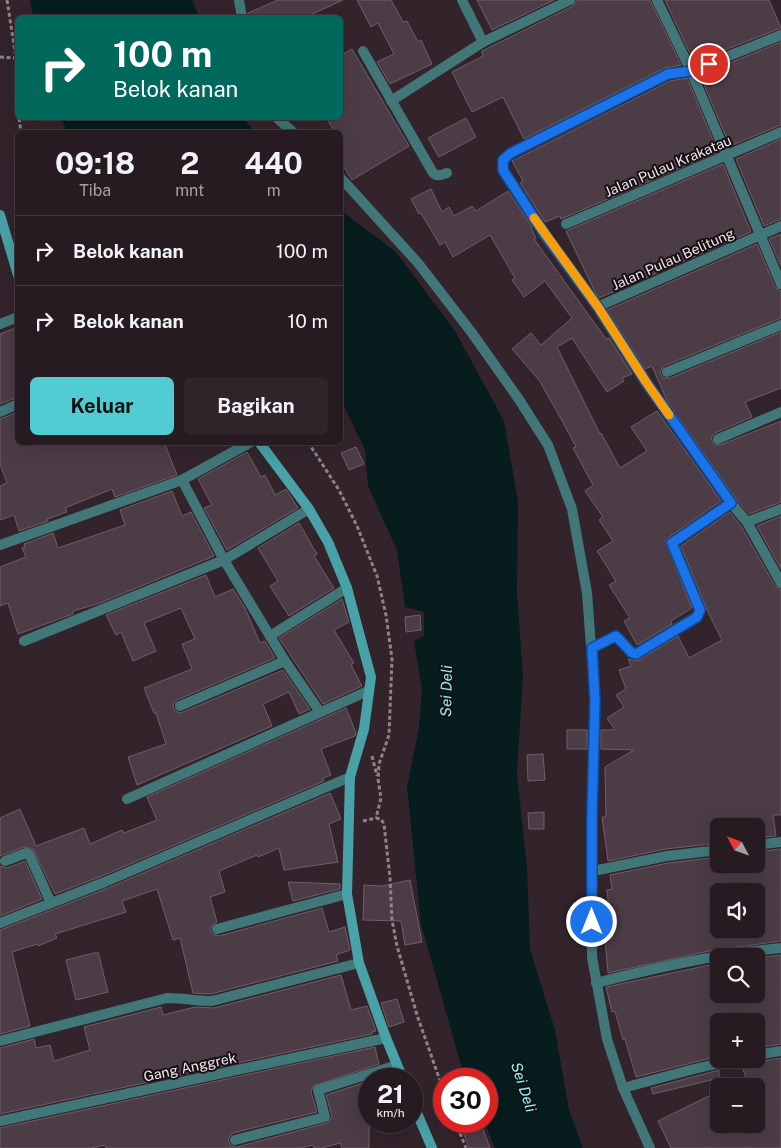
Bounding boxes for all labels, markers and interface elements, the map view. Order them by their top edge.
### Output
text: 100 m [113,34,212,75]
icon: right [30,35,95,100]
pin [688,43,730,85]
icon: arrive [695,50,723,78]
text: Belok kanan [113,76,238,102]
street label: Jalan Pulau Krakatau [602,132,734,200]
text: 09:18 [55,145,135,181]
text: 2 [180,145,199,181]
text: 440 [244,145,303,181]
text: Tiba [79,181,111,200]
text: mnt [175,181,204,200]
text: m [267,181,280,200]
street label: Jalan Pulau Belitung [609,225,737,293]
icon: right [30,237,58,265]
text: Belok kanan [73,240,184,262]
text: 100 m [276,240,328,262]
icon: right [30,307,58,335]
text: Belok kanan [73,310,184,332]
text: 10 m [288,310,328,332]
button: Keluar [30,377,174,435]
button: Bagikan [184,377,328,435]
water label: Sei Deli [437,665,455,717]
north arrow [710,818,765,872]
map controls [710,818,765,1133]
button: sound [710,883,765,938]
position arrow [565,895,617,947]
button: search [710,948,765,1003]
button: + [710,1013,765,1068]
street label: Gang Anggrek [142,1049,238,1085]
water label: Sei Deli [508,1060,540,1114]
speed limit sign: 30 [433,1068,498,1133]
button: − [710,1078,765,1133]
text: 21 [377,1079,404,1109]
text: km/h [376,1106,405,1120]

